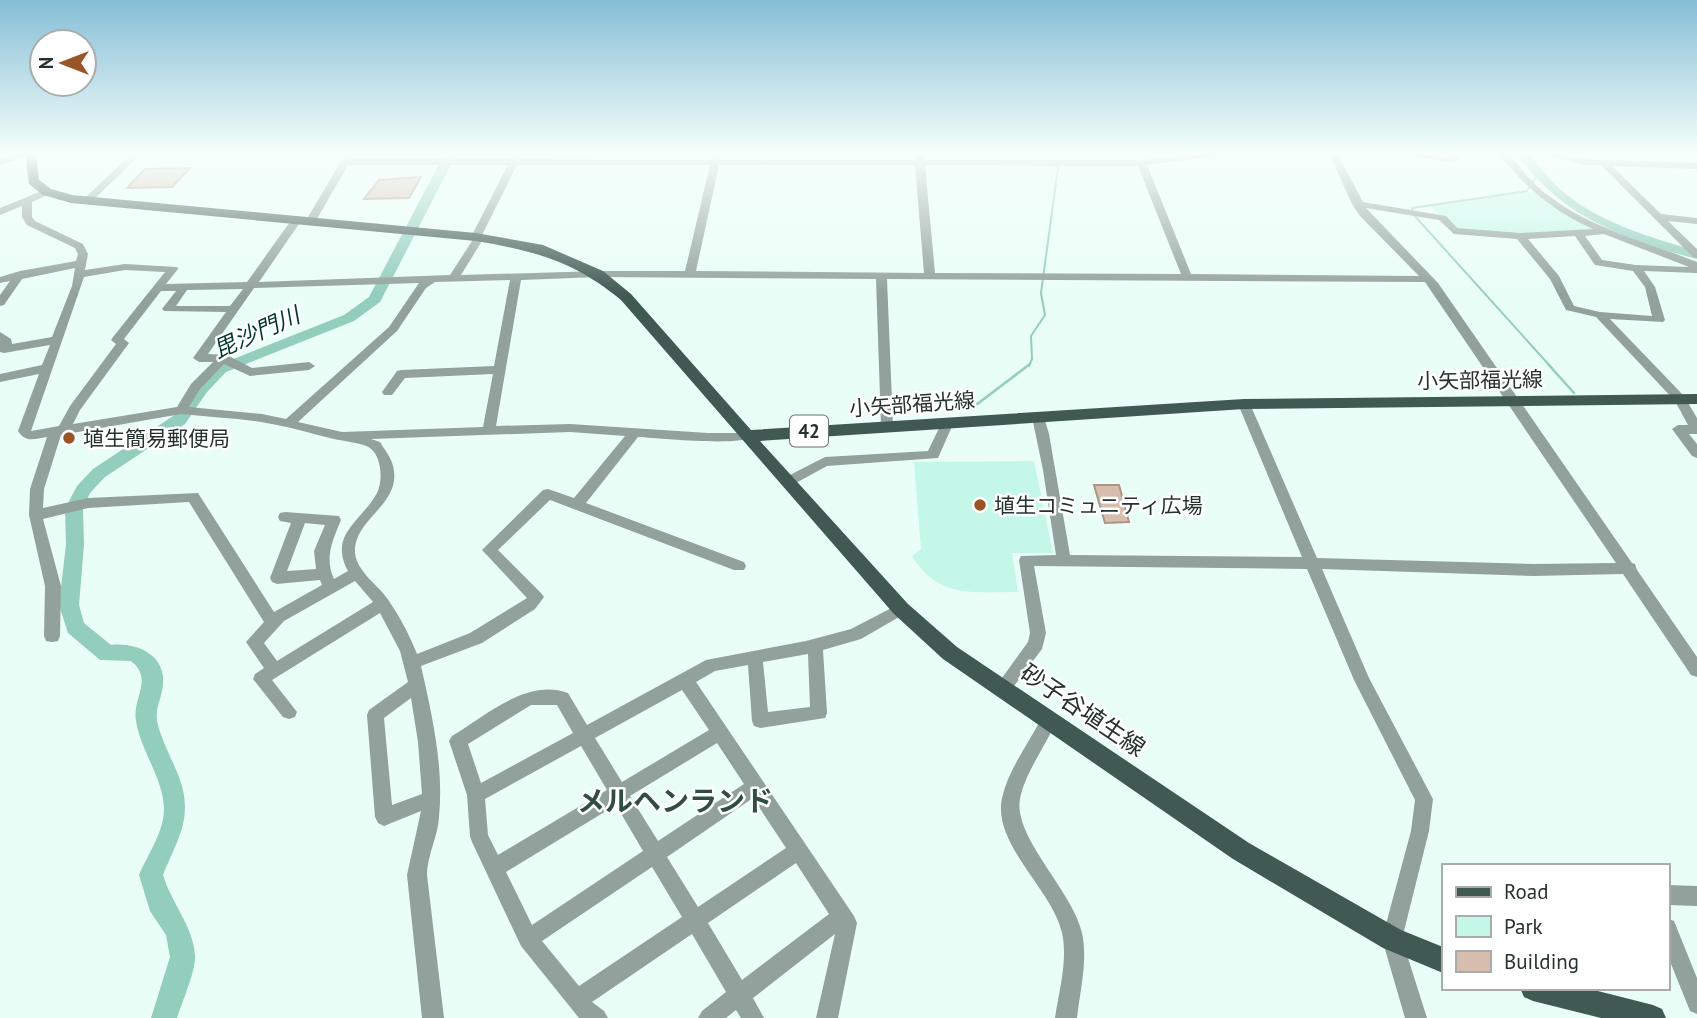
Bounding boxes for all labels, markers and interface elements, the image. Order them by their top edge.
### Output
north arrow [28,28,98,98]
text: N [34,57,58,69]
water label: 毘沙門川 [208,299,307,364]
street label: 小矢部福光線 [1417,365,1543,395]
street label: 小矢部福光線 [848,386,976,422]
road number: 42 [790,416,828,446]
place label: 埴生簡易郵便局 [83,425,230,452]
marker: 埴生簡易郵便局 [61,430,77,446]
place label: 埴生コミュニティ広場 [994,492,1203,519]
marker: 埴生コミュニティ広場 [972,497,988,513]
street label: 砂子谷埴生線 [1015,657,1151,763]
district label: メルヘンランド [577,782,773,819]
legend [1442,864,1669,990]
text: Road [1504,878,1548,905]
text: Park [1504,913,1543,940]
text: Building [1504,948,1579,975]

